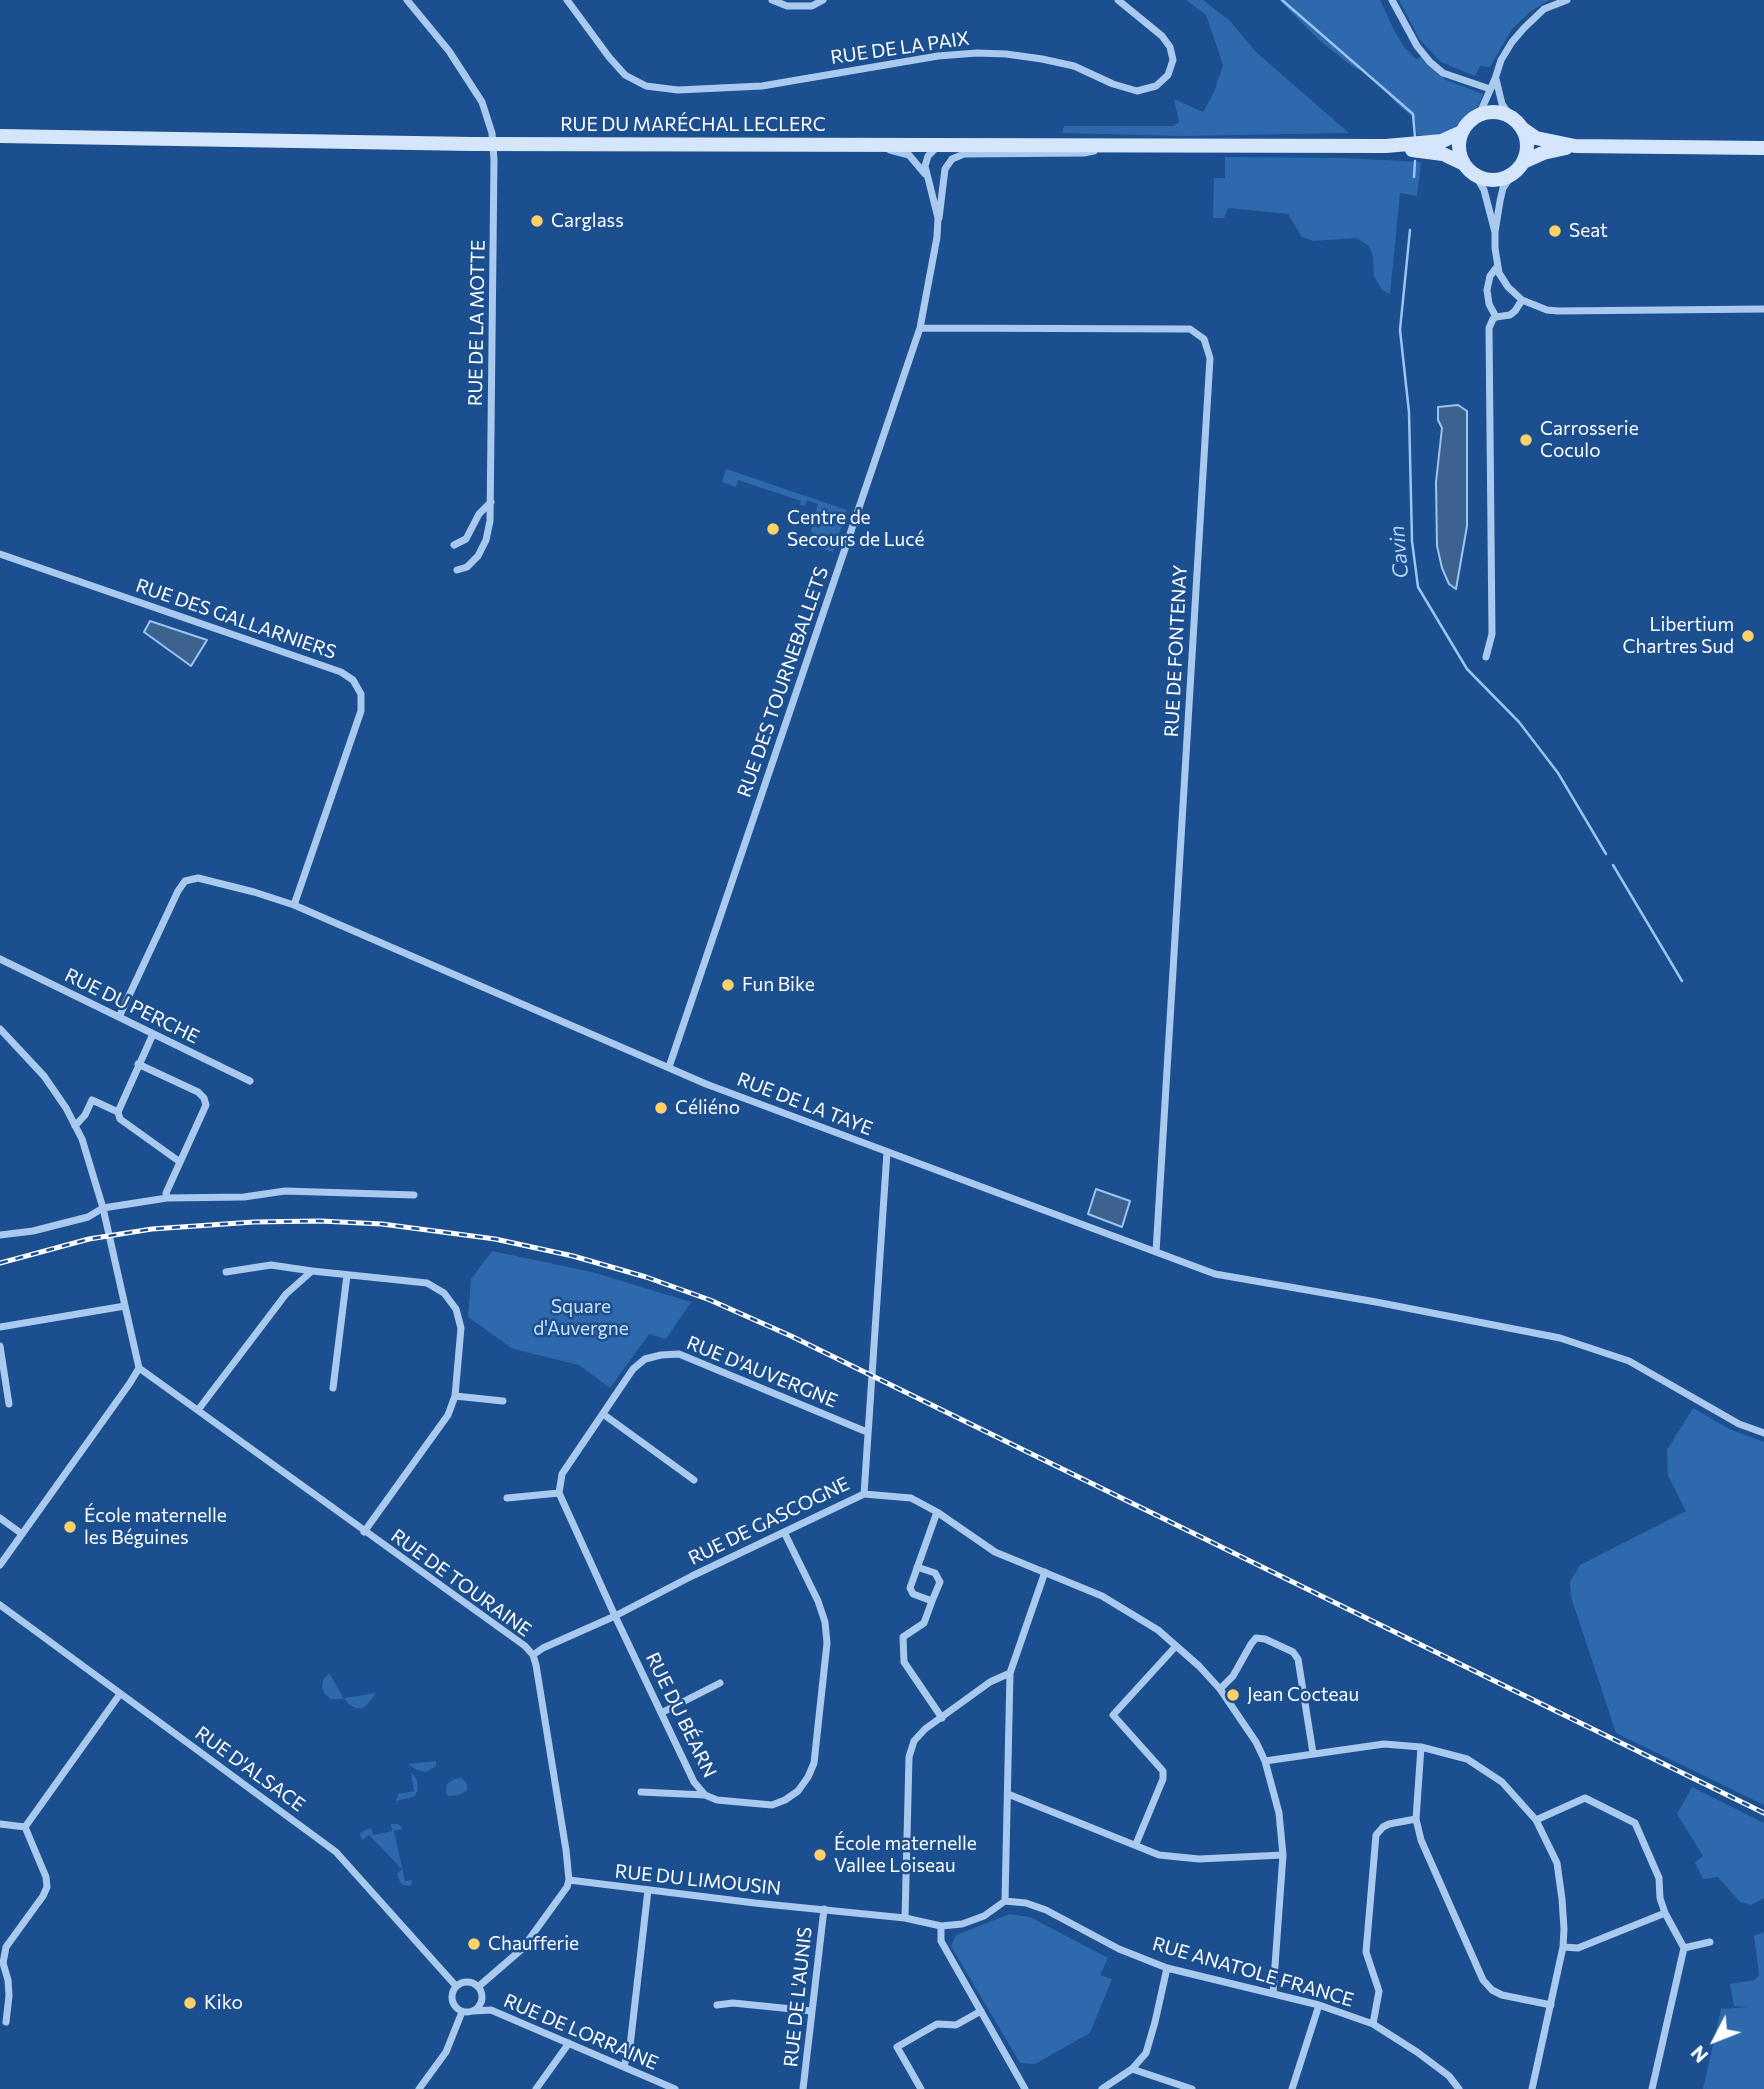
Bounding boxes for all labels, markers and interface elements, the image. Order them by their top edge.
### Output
street label: RUE DE LA PAIX [829,27,971,69]
street label: RUE DU MARÉCHAL LECLERC [560,114,826,136]
place label: Carglass [551,210,624,232]
marker: Carglass [529,213,545,229]
place label: Seat [1569,220,1608,242]
marker: Seat [1547,223,1563,239]
street label: RUE DE LA MOTTE [464,240,490,406]
place label: Carrosserie Coculo [1540,418,1639,462]
marker: Carrosserie Coculo [1518,432,1534,448]
place label: Centre de Secours de Lucé [787,507,925,551]
marker: Centre de Secours de Lucé [765,521,781,537]
water label: Cavin [1384,524,1414,580]
street label: RUE DES TOURNEBALLETS [733,564,833,800]
street label: RUE DE FONTENAY [1160,564,1192,738]
street label: RUE DES GALLARNIERS [133,574,339,664]
place label: Libertium Chartres Sud [1622,614,1734,658]
marker: Libertium Chartres Sud [1740,628,1756,644]
street label: RUE DU PERCHE [61,964,203,1048]
place label: Fun Bike [742,974,815,996]
marker: Fun Bike [720,977,736,993]
street label: RUE DE LA TAYE [734,1068,876,1140]
place label: Céliéno [675,1097,740,1119]
marker: Céliéno [653,1100,669,1116]
park label: Square d'Auvergne [533,1296,629,1340]
street label: RUE D'AUVERGNE [683,1331,841,1413]
street label: RUE DE GASCOGNE [685,1472,853,1570]
place label: École maternelle les Béguines [84,1505,227,1549]
marker: École maternelle les Béguines [62,1519,78,1535]
street label: RUE DE TOURAINE [386,1524,536,1642]
street label: RUE DU BÉARN [641,1649,721,1781]
place label: Jean Cocteau [1247,1684,1359,1706]
marker: Jean Cocteau [1225,1687,1241,1703]
street label: RUE D'ALSACE [191,1722,309,1816]
place label: École maternelle Vallee Loiseau [834,1833,977,1877]
marker: École maternelle Vallee Loiseau [812,1847,828,1863]
street label: RUE DU LIMOUSIN [614,1860,782,1900]
street label: RUE DE L'AUNIS [779,1926,817,2068]
street label: RUE ANATOLE FRANCE [1150,1932,1356,2012]
place label: Chaufferie [488,1933,579,1955]
marker: Chaufferie [466,1936,482,1952]
street label: RUE DE LORRAINE [500,1989,662,2075]
place label: Kiko [204,1992,243,2014]
marker: Kiko [182,1995,198,2011]
north arrow [1680,2005,1750,2075]
text: N [1686,2041,1712,2067]

